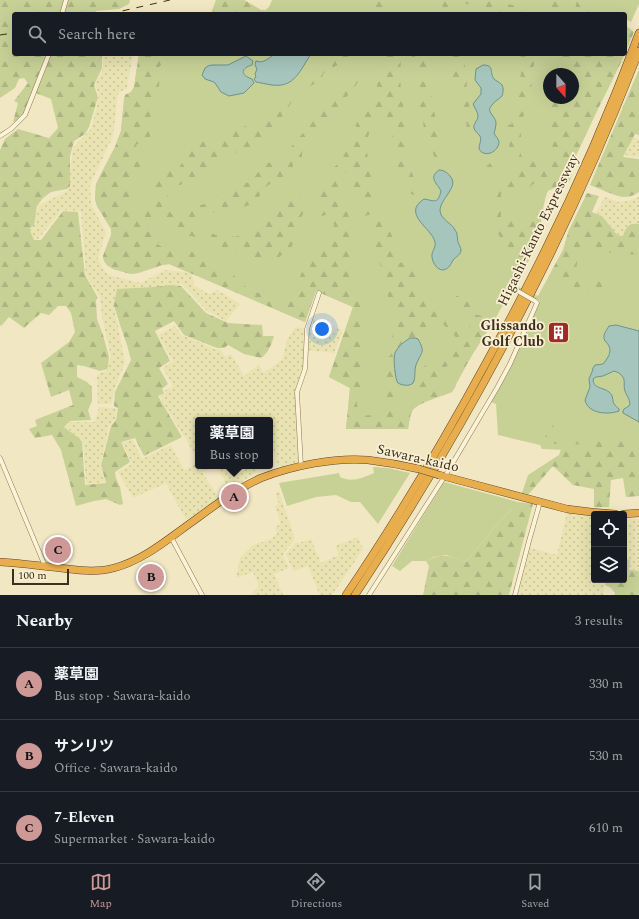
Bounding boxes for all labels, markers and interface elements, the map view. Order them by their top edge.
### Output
search box [12,12,627,56]
icon: search [26,23,48,45]
text: Search here [58,23,136,46]
north arrow [543,68,579,104]
street label: Higashi-Kanto Expressway [492,149,585,310]
place label: Glissando Golf Club [480,315,544,352]
your location [312,319,332,339]
building icon: Glissando Golf Club [546,320,572,346]
popup [195,417,273,469]
text: 薬草園 [209,422,254,445]
street label: Sawara-kaido [375,438,461,478]
text: Bus stop [209,445,259,465]
pin: A [221,482,247,512]
map controls [591,511,627,583]
button: locate [591,511,627,547]
pin: C [45,535,71,565]
button: layers [591,547,627,583]
pin: B [138,562,164,592]
scale bar [12,567,69,586]
text: 100 m [18,567,47,584]
text: Nearby [16,608,72,634]
text: 3 results [575,611,623,631]
text: 薬草園 [54,663,99,686]
text: A [24,674,34,694]
text: 330 m [589,674,623,694]
text: Bus stop · Sawara-kaido [54,686,191,706]
text: サンリツ [54,735,114,758]
text: B [24,746,34,766]
text: 530 m [589,746,623,766]
text: Office · Sawara-kaido [54,758,178,778]
text: 7-Eleven [54,806,114,829]
text: C [24,818,34,838]
text: 610 m [589,818,623,838]
text: Supermarket · Sawara-kaido [54,829,215,849]
tab: Map [90,871,112,912]
tab: Directions [291,871,342,912]
tab: Saved [521,871,549,912]

